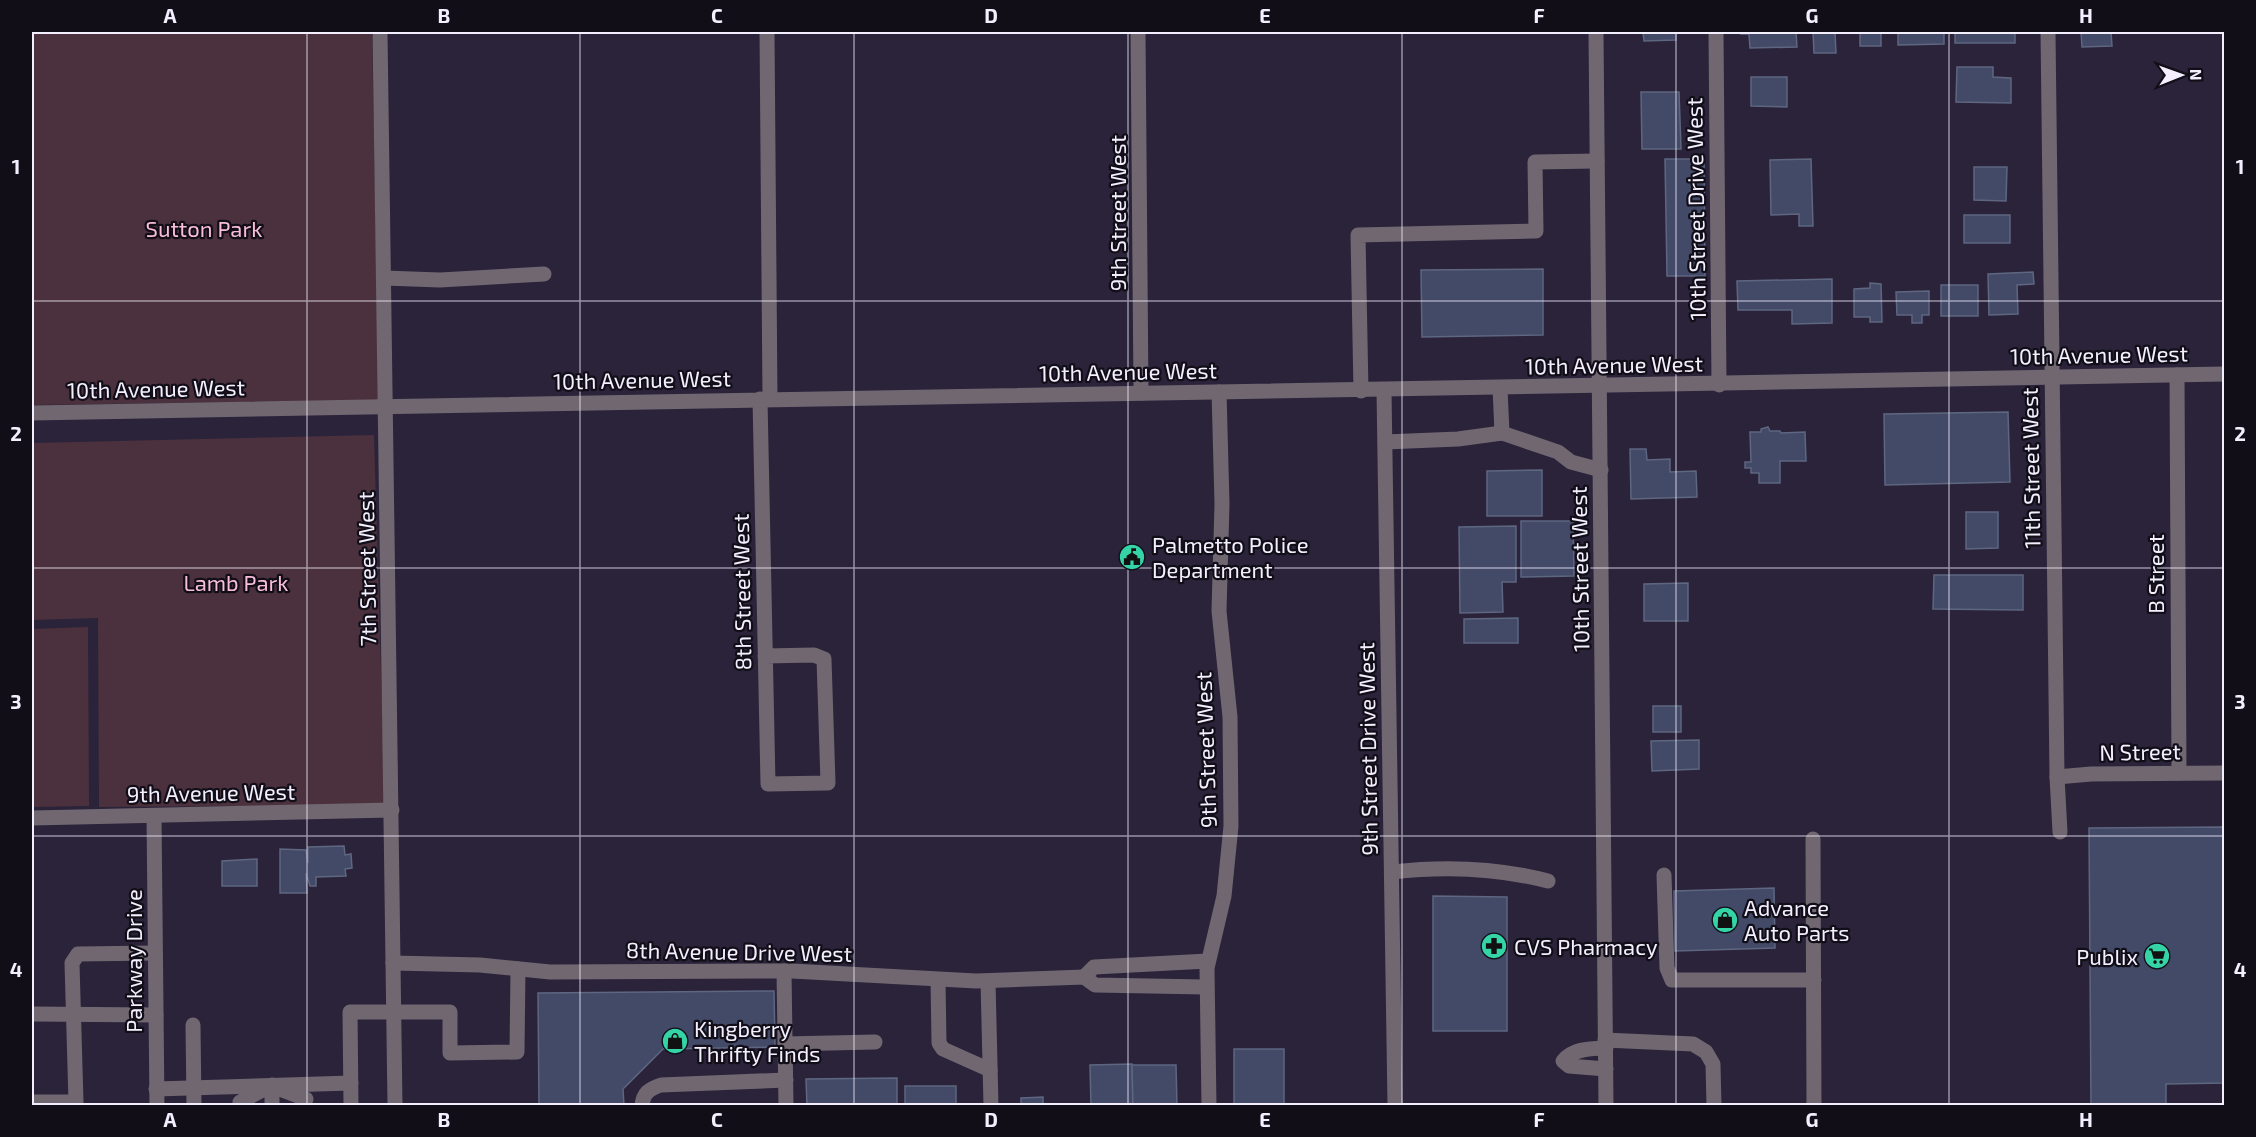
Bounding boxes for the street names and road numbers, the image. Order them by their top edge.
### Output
street label: 10th Street Drive West [1680,97,1710,321]
street label: 9th Street West [1104,135,1130,291]
street label: 10th Avenue West [2010,339,2188,369]
street label: 10th Avenue West [1525,349,1703,379]
street label: 10th Avenue West [1039,356,1217,386]
street label: 10th Avenue West [553,364,731,394]
street label: 10th Avenue West [67,373,245,403]
street label: 11th Street West [2016,387,2044,549]
street label: 10th Street West [1565,486,1593,652]
street label: 7th Street West [352,491,380,647]
street label: 8th Street West [727,513,755,671]
street label: B Street [2142,534,2168,614]
street label: 9th Street Drive West [1352,642,1382,856]
street label: 9th Street West [1189,671,1221,829]
street label: N Street [2099,737,2181,765]
street label: 9th Avenue West [127,778,295,806]
street label: Parkway Drive [120,889,146,1033]
street label: 8th Avenue Drive West [626,936,852,966]

